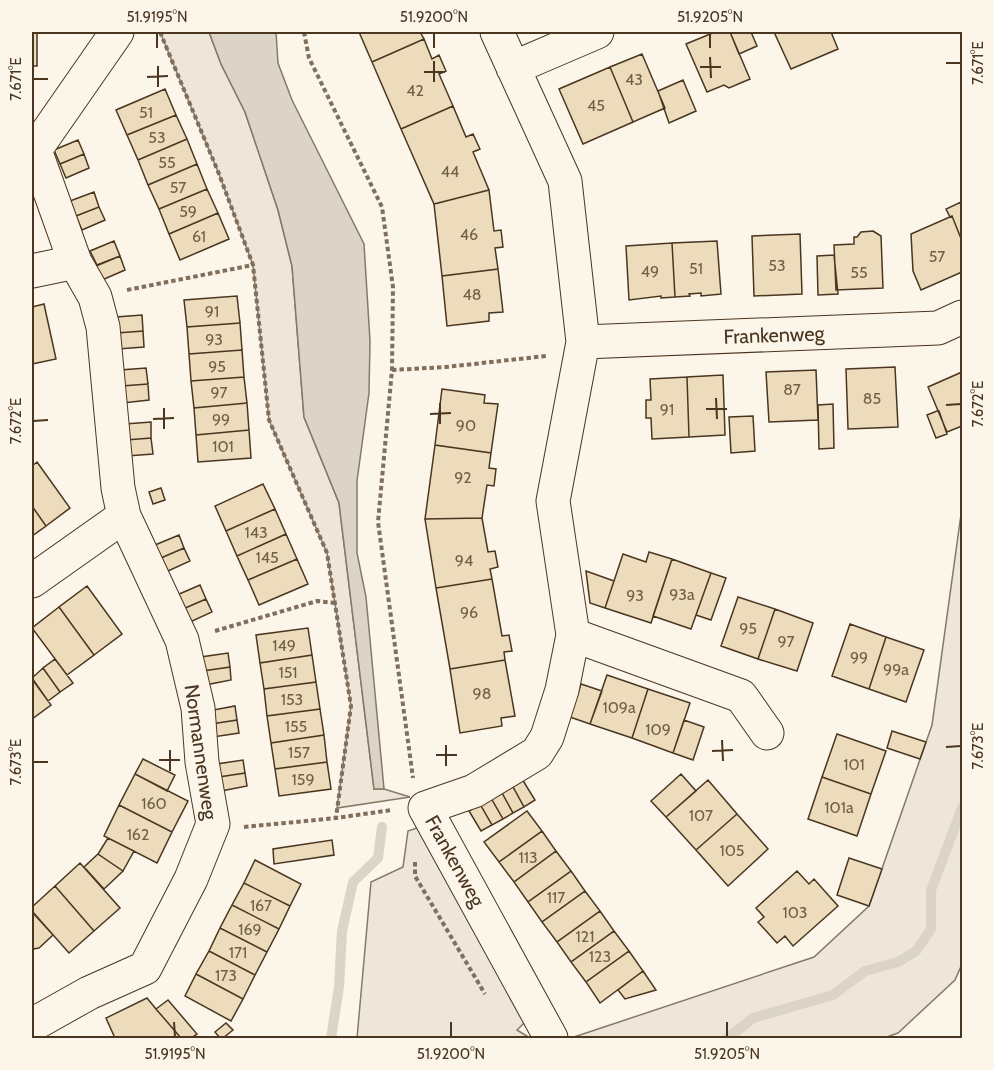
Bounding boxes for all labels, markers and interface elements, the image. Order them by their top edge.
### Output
text: 51.9195°N [126,8,188,26]
text: 51.9200°N [400,8,468,26]
text: 51.9205°N [677,8,743,26]
text: 7.671°E [969,41,987,85]
text: 7.671°E [7,57,25,101]
house number: 43 [625,70,643,89]
house number: 42 [406,81,424,100]
house number: 45 [587,96,605,115]
house number: 51 [139,103,153,122]
house number: 53 [148,128,166,147]
house number: 55 [158,153,176,172]
house number: 44 [441,162,459,181]
house number: 57 [170,178,186,197]
house number: 59 [179,202,197,221]
house number: 46 [460,225,478,244]
house number: 61 [192,227,206,246]
house number: 57 [929,247,945,266]
house number: 53 [768,256,786,275]
house number: 51 [689,259,703,278]
house number: 49 [641,262,659,281]
house number: 55 [850,263,868,282]
house number: 48 [463,285,481,304]
house number: 91 [205,302,219,321]
street label: Frankenweg [723,321,826,349]
house number: 93 [205,330,223,349]
house number: 95 [208,357,226,376]
house number: 87 [783,380,801,399]
text: 7.672°E [969,381,987,427]
house number: 97 [210,383,228,402]
house number: 85 [863,389,881,408]
text: 7.672°E [7,398,25,444]
house number: 91 [660,400,674,419]
house number: 99 [212,410,230,429]
house number: 90 [456,416,476,435]
house number: 101 [212,437,234,456]
house number: 92 [454,468,472,487]
house number: 143 [244,523,268,542]
house number: 145 [255,548,279,567]
house number: 94 [455,551,473,570]
house number: 93a [669,585,695,604]
house number: 93 [626,586,644,605]
house number: 96 [460,603,478,622]
house number: 95 [739,619,757,638]
house number: 97 [777,632,795,651]
house number: 149 [272,636,296,655]
house number: 99 [850,648,868,667]
house number: 99a [883,660,909,679]
house number: 151 [278,663,298,682]
street label: Normannenweg [180,683,223,822]
house number: 98 [473,684,491,703]
house number: 153 [281,690,303,709]
house number: 109a [602,698,636,717]
house number: 155 [285,717,307,736]
house number: 109 [645,720,671,739]
text: 7.673°E [969,723,987,769]
text: 7.673°E [7,739,25,785]
house number: 157 [288,743,310,762]
house number: 101 [843,755,865,774]
house number: 159 [292,770,314,789]
house number: 160 [141,794,167,813]
house number: 101a [824,798,854,817]
house number: 107 [689,806,713,825]
street label: Frankenweg [420,811,490,912]
house number: 162 [127,825,149,844]
house number: 105 [719,841,745,860]
house number: 113 [518,848,538,867]
house number: 117 [547,888,565,907]
house number: 167 [250,896,272,915]
house number: 103 [782,903,808,922]
house number: 169 [238,920,262,939]
house number: 121 [576,927,594,946]
house number: 171 [229,943,247,962]
house number: 123 [589,947,611,966]
house number: 173 [215,966,237,985]
text: 51.9195°N [144,1045,206,1063]
text: 51.9200°N [417,1045,485,1063]
text: 51.9205°N [694,1045,760,1063]

